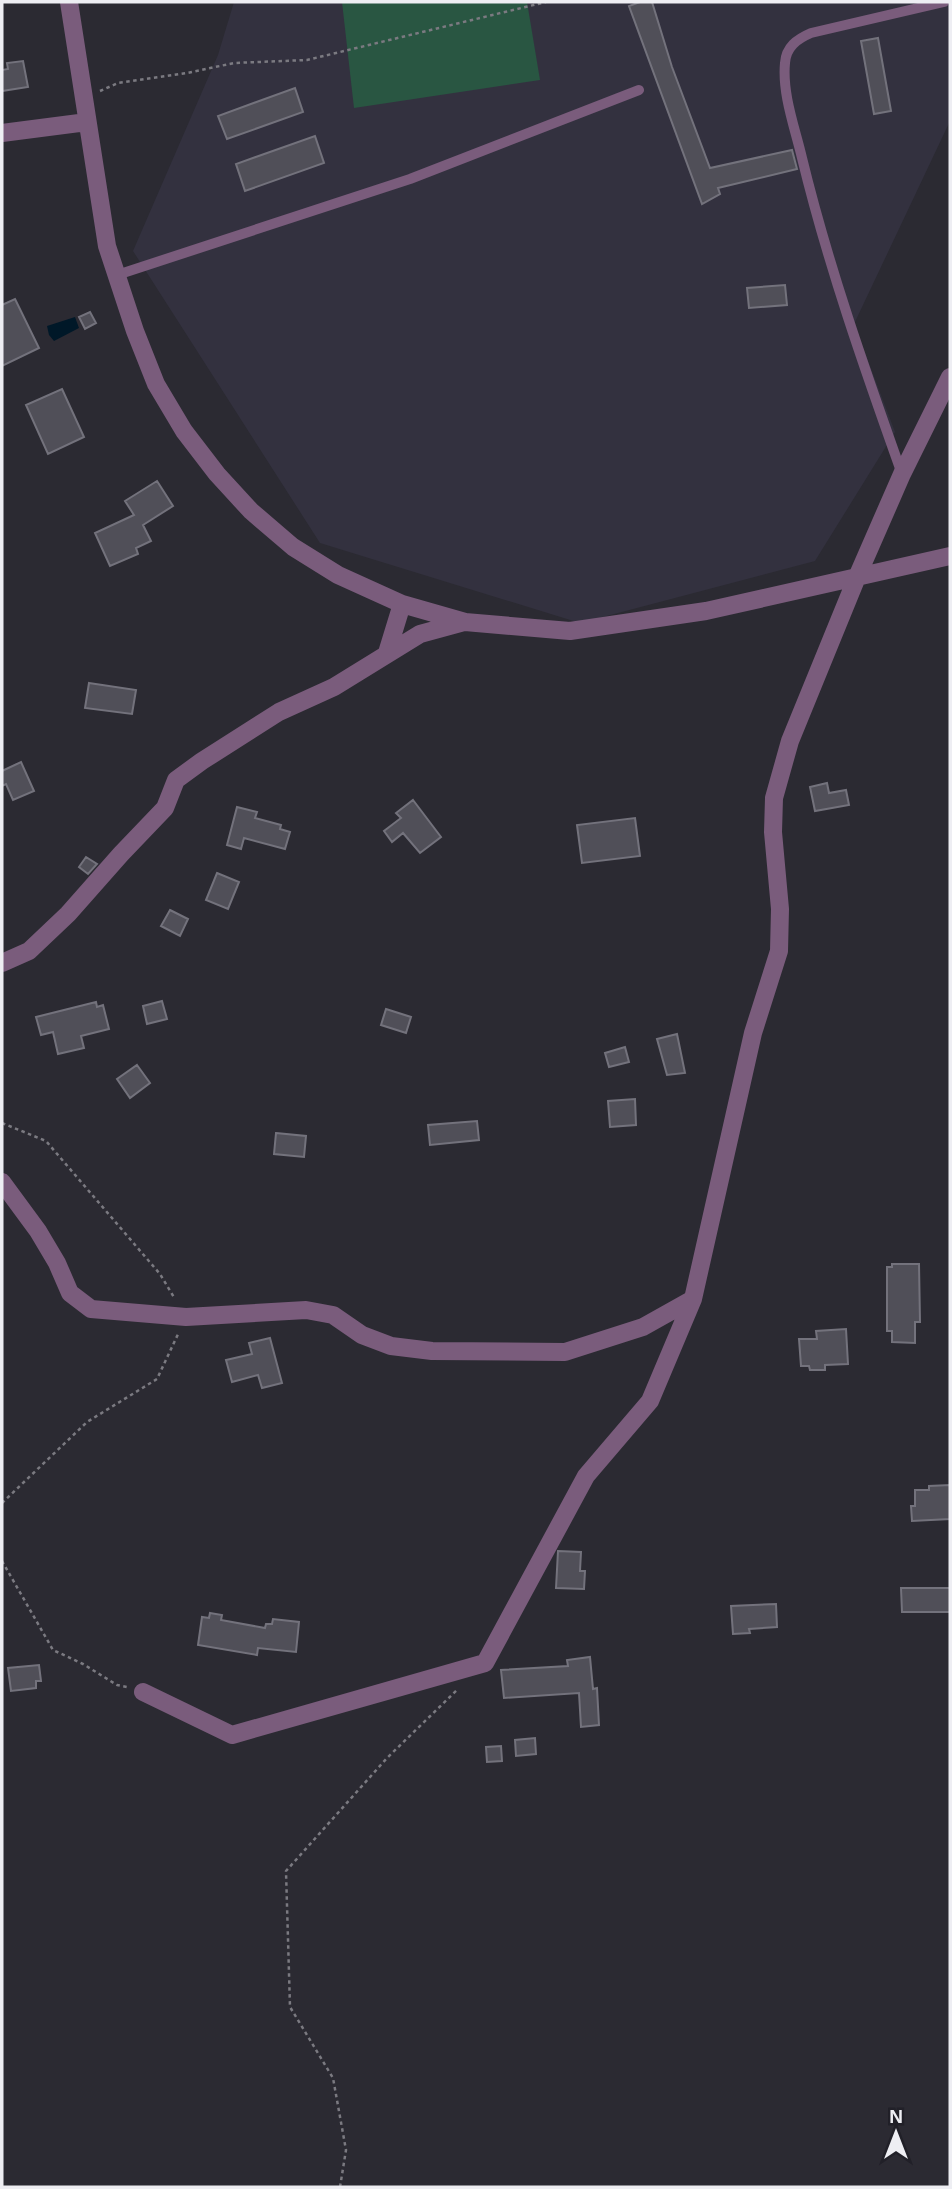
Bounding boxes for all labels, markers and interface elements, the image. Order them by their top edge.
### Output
north arrow [861,2098,931,2168]
text: N [889,2106,903,2127]

